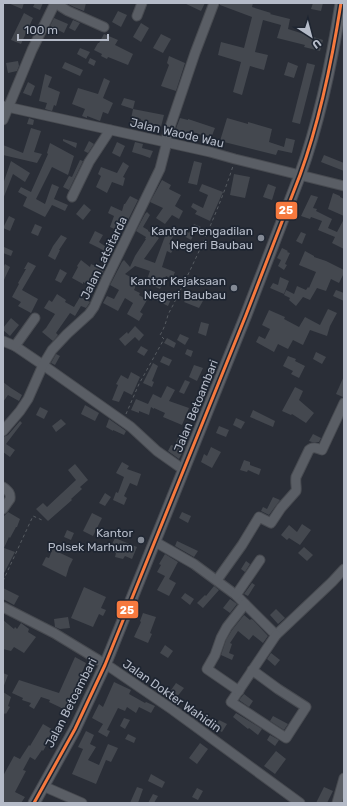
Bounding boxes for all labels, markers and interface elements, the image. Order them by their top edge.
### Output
scale bar [18,16,108,42]
north arrow [291,16,331,56]
text: 100 m [24,23,58,37]
text: U [310,36,324,51]
street label: Jalan Waode Wau [128,115,226,151]
line badge: 25 [275,201,298,220]
text: 25 [279,204,293,217]
street label: Jalan Latsitarda [78,214,130,302]
place label: Kantor Pengadilan Negeri Baubau [151,224,253,252]
marker: Kantor Pengadilan Negeri Baubau [256,233,266,243]
place label: Kantor Kejaksaan Negeri Baubau [130,274,226,302]
marker: Kantor Kejaksaan Negeri Baubau [229,283,239,293]
street label: Jalan Betoambari [171,358,221,454]
place label: Kantor Polsek Marhum [48,526,133,554]
marker: Kantor Polsek Marhum [136,535,146,545]
line badge: 25 [116,600,139,619]
text: 25 [120,604,134,617]
street label: Jalan Betoambari [42,656,100,750]
street label: Jalan Dokter Wahidin [120,657,224,735]

